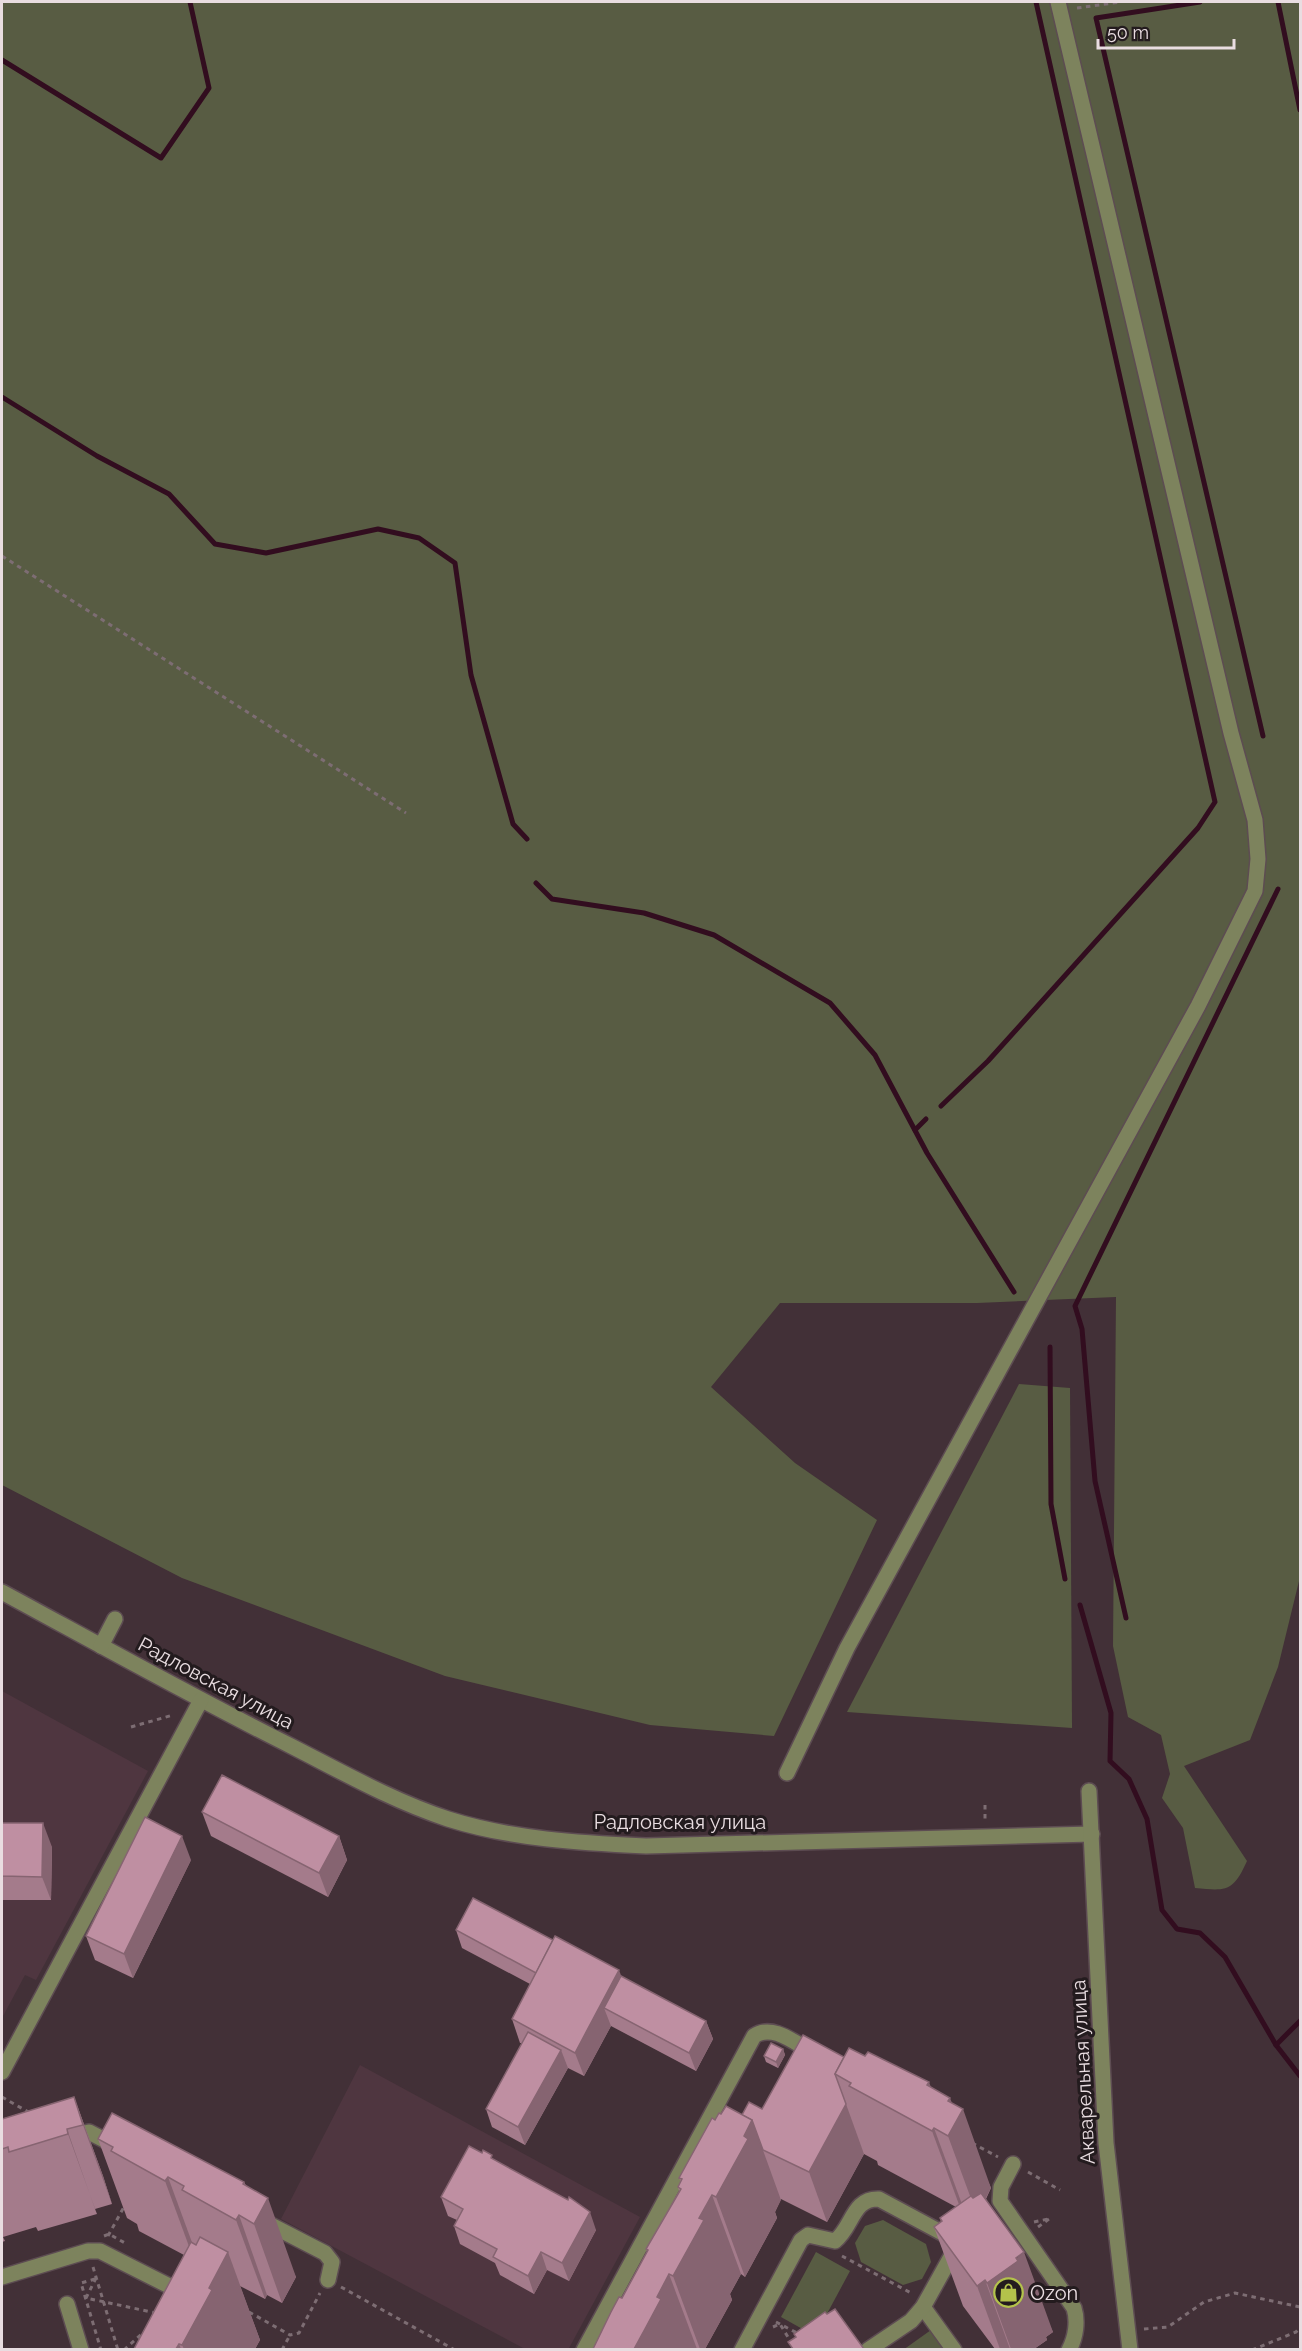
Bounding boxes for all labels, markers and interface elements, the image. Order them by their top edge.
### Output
scale bar [1098,12,1234,50]
text: 50 m [1107,22,1149,43]
street label: Радловская улица [134,1632,298,1734]
street label: Радловская улица [594,1810,766,1834]
street label: Акварельная улица [1066,1979,1100,2165]
shop icon: Ozon [993,2277,1025,2309]
place label: Ozon [1030,2281,1078,2305]

